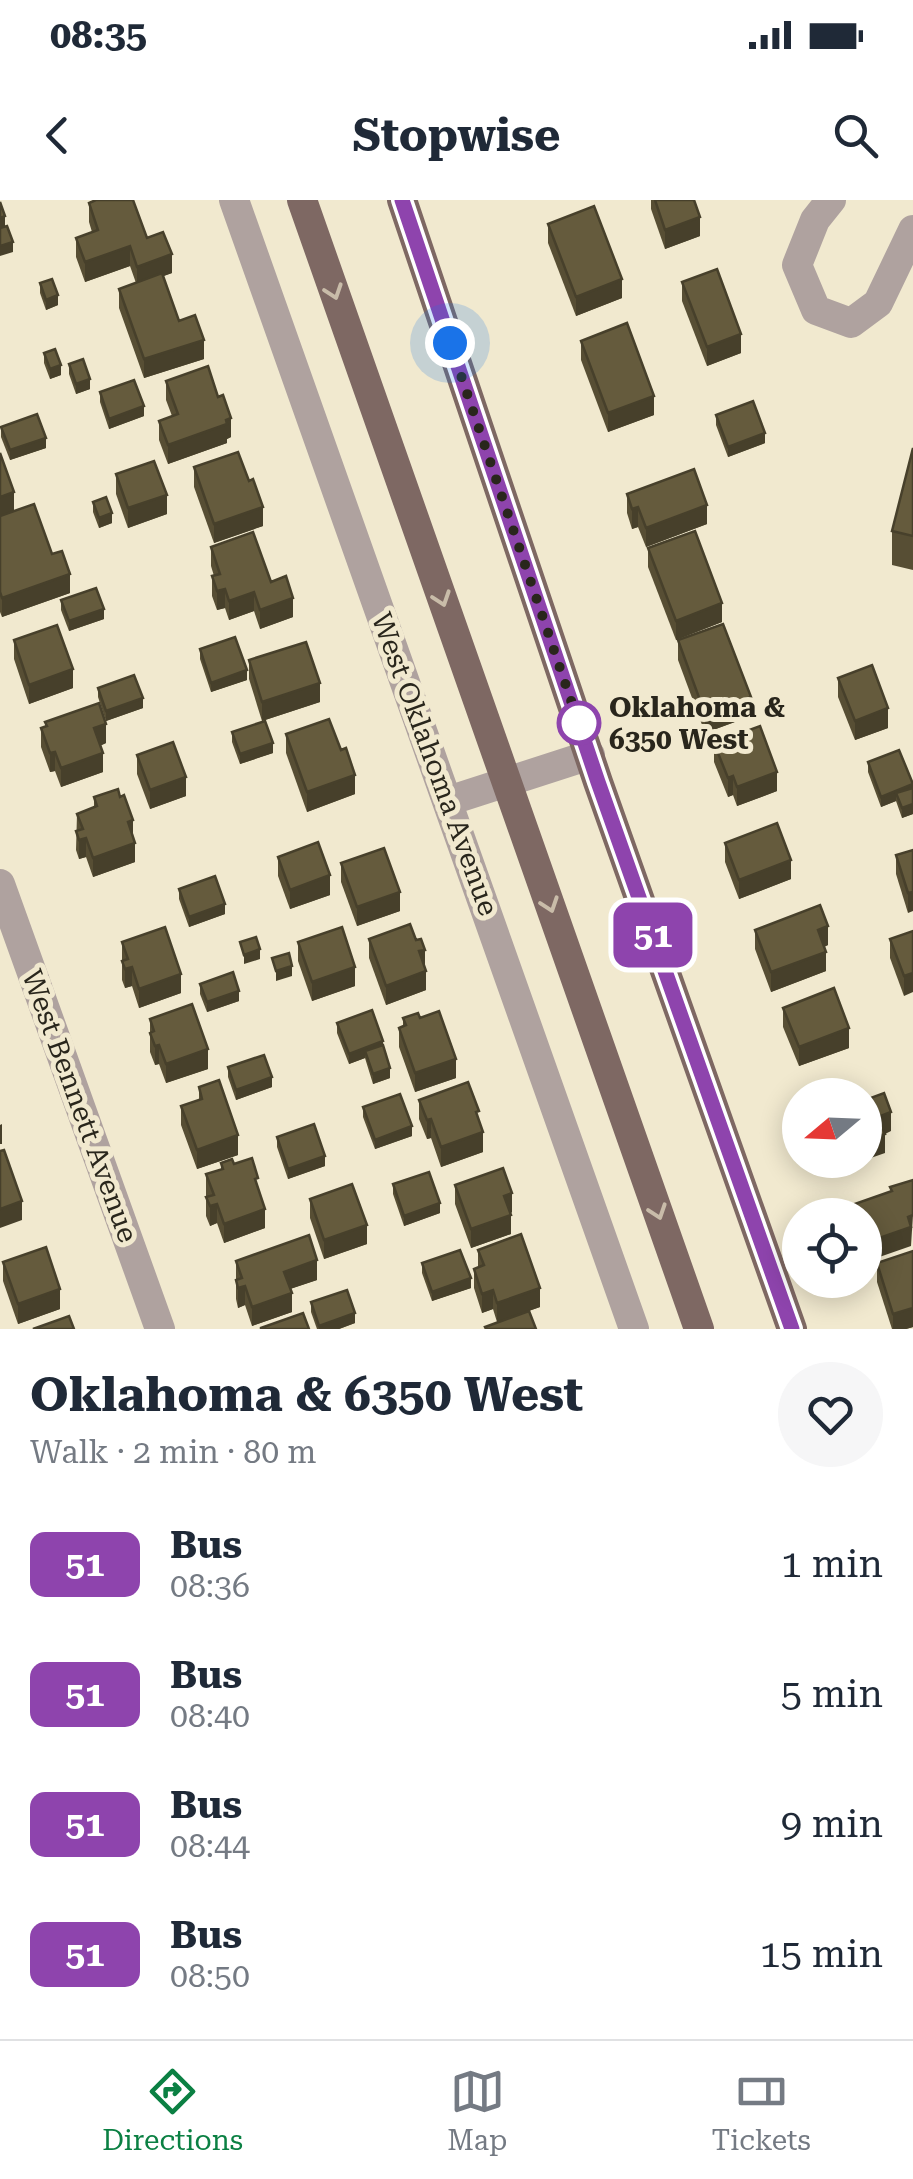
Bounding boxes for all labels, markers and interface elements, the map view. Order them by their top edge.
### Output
text: 08:35 [50,13,147,57]
icon: back [30,108,85,163]
icon: search [828,108,883,163]
text: Stopwise [353,109,560,162]
one-way arrow [323,283,343,300]
your location [425,318,475,368]
one-way arrow [430,589,451,606]
street label: West Oklahoma Avenue [365,608,505,920]
place label: Oklahoma & 6350 West [609,691,785,756]
marker: Oklahoma & 6350 West [558,702,600,744]
one-way arrow [538,896,559,913]
line badge: 51 [608,902,698,968]
text: 51 [633,915,673,956]
street label: West Bennett Avenue [15,965,145,1247]
north arrow [782,1078,882,1178]
map controls [782,1078,882,1298]
button: locate [782,1198,882,1298]
one-way arrow [646,1202,667,1219]
button: heart [778,1362,883,1467]
text: Oklahoma & 6350 West [30,1367,583,1423]
text: Walk · 2 min · 80 m [30,1433,316,1471]
text: Bus [170,1523,242,1567]
text: 1 min [781,1542,883,1586]
text: 51 [65,1544,105,1585]
text: 08:36 [170,1567,250,1605]
text: Bus [170,1653,242,1697]
text: 5 min [781,1672,883,1716]
text: 51 [65,1674,105,1715]
text: 08:40 [170,1697,250,1735]
text: Bus [170,1783,242,1827]
text: 9 min [781,1802,883,1846]
text: 51 [65,1804,105,1845]
text: 08:44 [170,1827,250,1865]
text: Bus [170,1913,242,1957]
text: 15 min [760,1932,883,1976]
text: 51 [65,1934,105,1975]
text: 08:50 [170,1957,250,1995]
tab: Directions [102,2064,243,2157]
tab: Map [447,2064,507,2157]
tab: Tickets [711,2064,811,2157]

